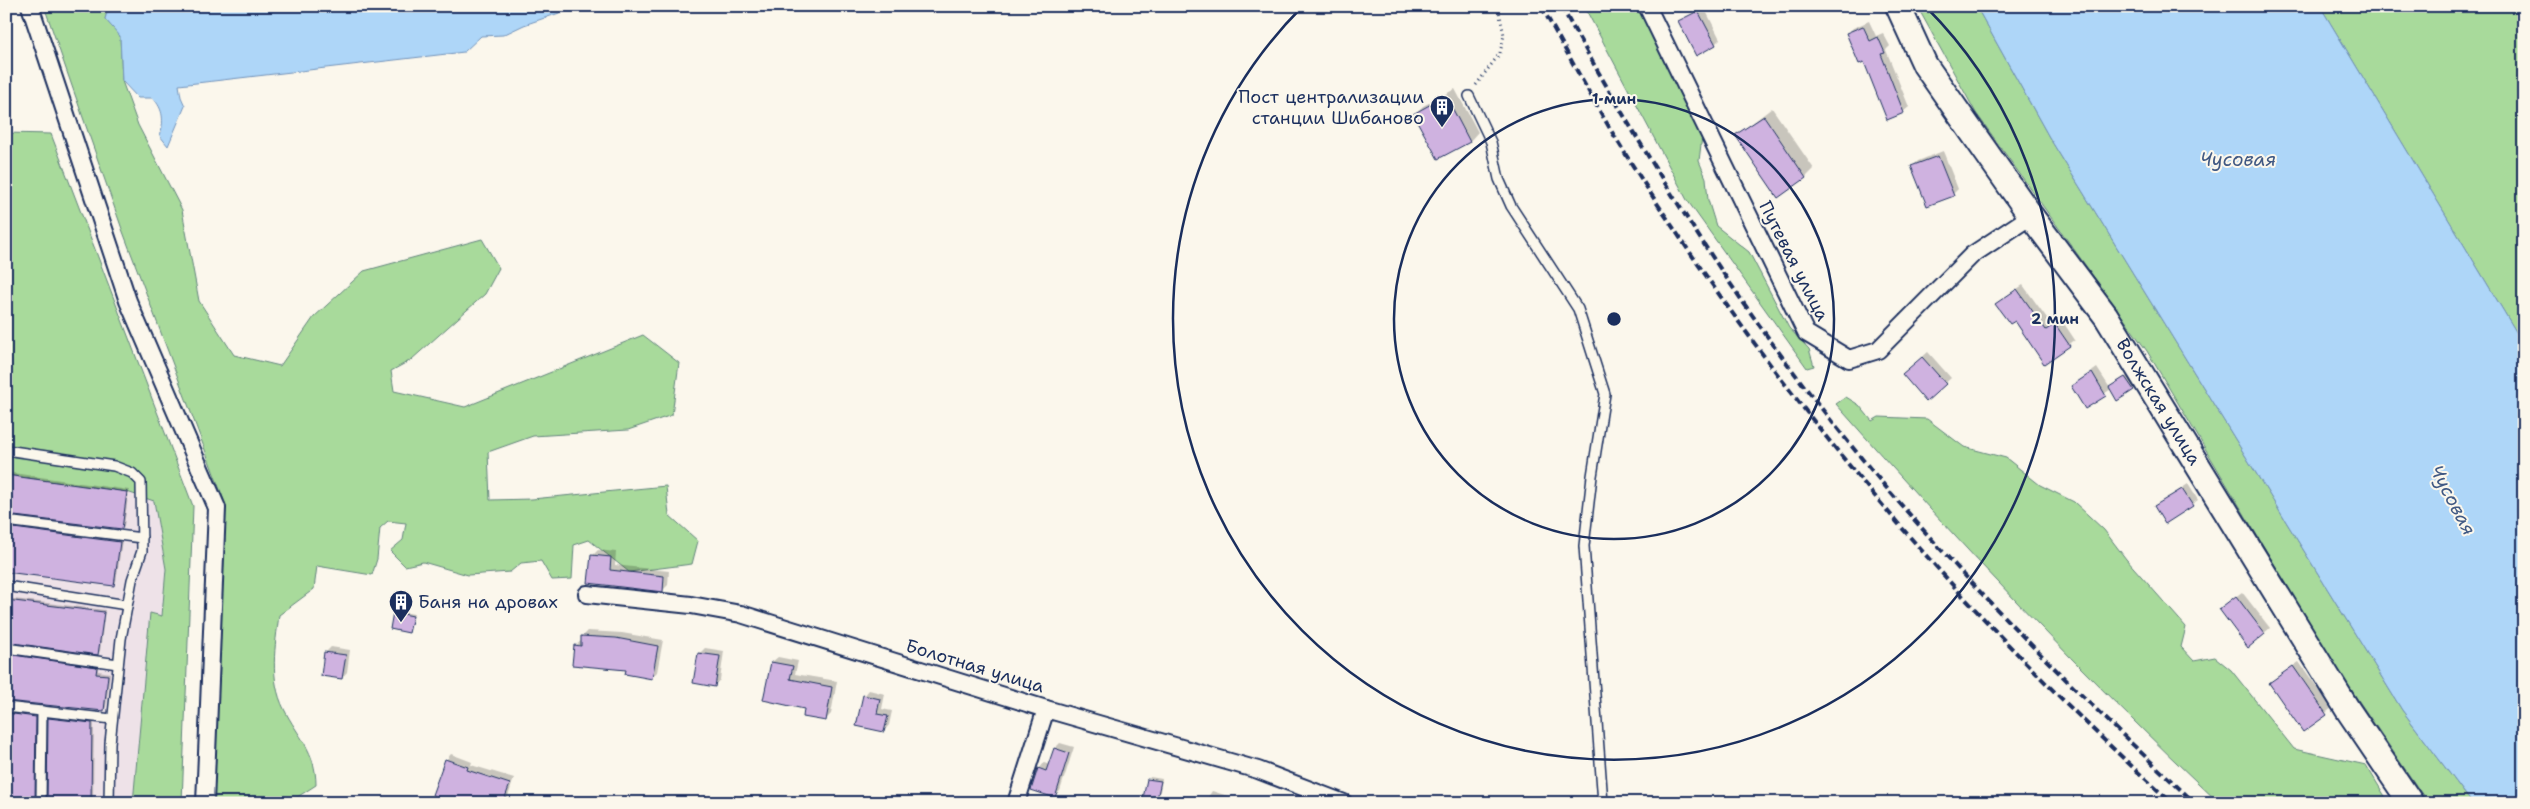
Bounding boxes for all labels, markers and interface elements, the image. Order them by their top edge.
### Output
place label: Пост централизации станции Шибаново [1238,85,1424,130]
text: 1 мин [1592,89,1636,109]
building icon: Пост централизации станции Шибаново [1429,94,1455,128]
water label: Чусовая [2200,147,2276,172]
street label: Путевая улица [1753,197,1835,325]
text: 2 мин [2031,309,2079,329]
centre of rings [1605,310,1623,328]
street label: Волжская улица [2111,334,2207,470]
water label: Чусовая [2424,461,2482,539]
building icon: Баня на дровах [388,589,414,623]
place label: Баня на дровах [418,590,558,614]
street label: Болотная улица [903,634,1047,698]

